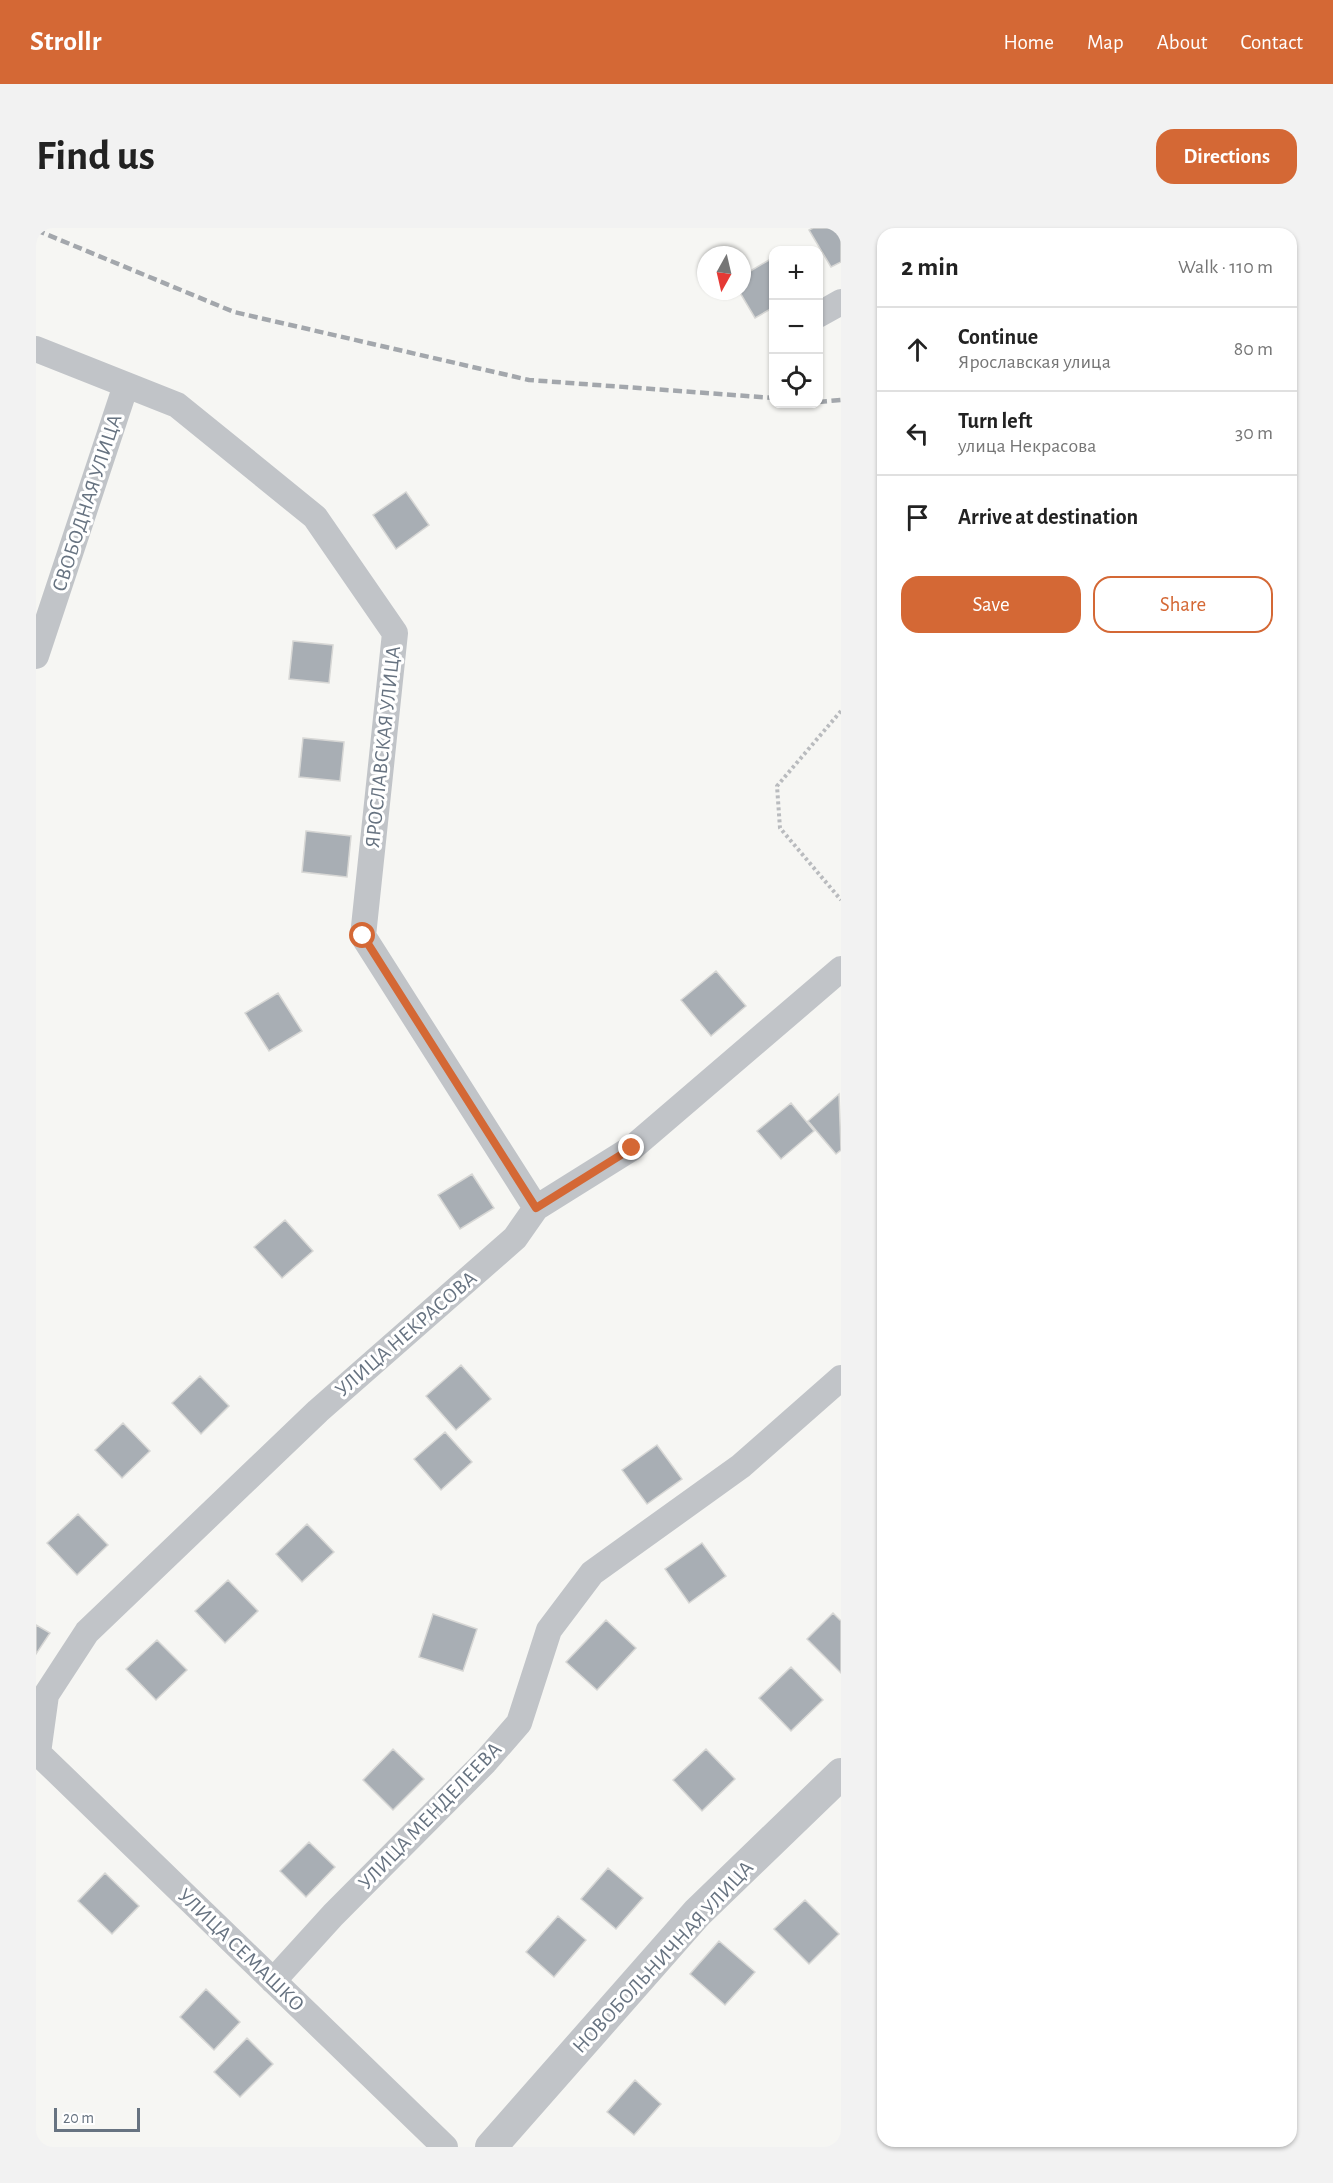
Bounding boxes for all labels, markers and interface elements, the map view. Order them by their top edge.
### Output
text: Strollr [30,28,101,56]
text: Home [1003,32,1054,53]
text: Map [1087,32,1124,53]
text: About [1157,32,1207,53]
text: Contact [1240,32,1303,53]
button: Directions [1156,129,1297,184]
text: Find us [36,135,155,177]
north arrow [697,246,751,300]
map controls [769,246,823,408]
button: + [769,246,823,300]
text: 2 min [901,254,959,280]
text: Walk · 110 m [1178,257,1273,277]
button: − [769,300,823,354]
text: Continue [958,326,1038,348]
icon: ahead [901,333,934,366]
text: 80 m [1234,339,1273,359]
text: Ярославская улица [958,352,1111,372]
button: locate [769,354,823,408]
text: Turn left [958,410,1032,432]
street label: СВОБОДНАЯ УЛИЦА [48,412,126,594]
icon: left [901,417,934,450]
text: 30 m [1235,423,1273,443]
text: улица Некрасова [958,436,1096,456]
icon: arrive [901,501,934,534]
text: Arrive at destination [958,506,1138,528]
button: Save [901,576,1081,633]
button: Share [1093,576,1273,633]
street label: ЯРОСЛАВСКАЯ УЛИЦА [362,645,404,849]
route start [349,922,375,948]
route end [618,1134,644,1160]
street label: УЛИЦА НЕКРАСОВА [331,1267,481,1401]
street label: УЛИЦА МЕНДЕЛЕЕВА [355,1738,505,1894]
street label: НОВОБОЛЬНИЧНАЯ УЛИЦА [569,1857,757,2057]
street label: УЛИЦА СЕМАШКО [174,1885,308,2015]
scale bar [54,2105,140,2132]
text: 20 m [63,2110,94,2126]

